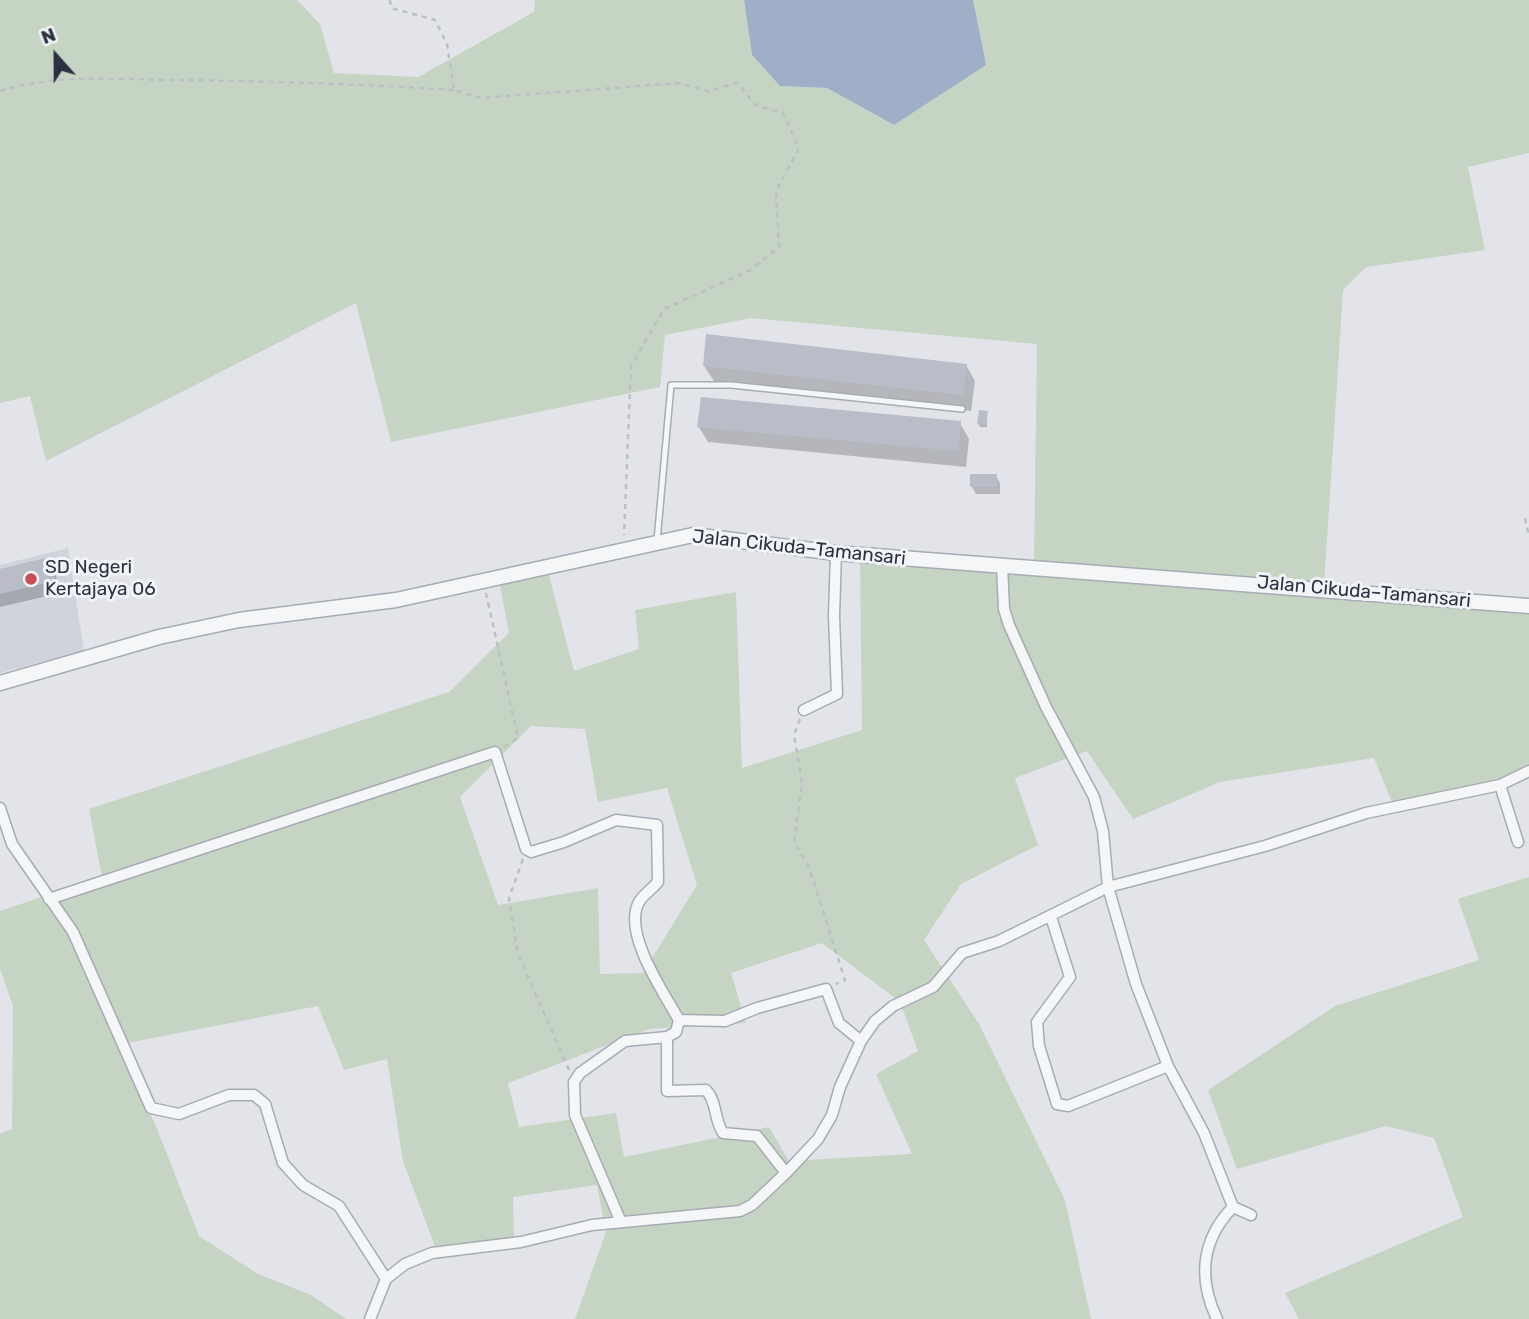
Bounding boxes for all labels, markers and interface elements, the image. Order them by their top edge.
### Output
north arrow [21,21,91,91]
text: N [38,23,59,49]
street label: Jalan Cikuda–Tamansari [691,525,907,571]
place label: SD Negeri Kertajaya 06 [45,557,156,601]
marker: SD Negeri Kertajaya 06 [23,571,39,587]
street label: Jalan Cikuda–Tamansari [1256,571,1472,613]

